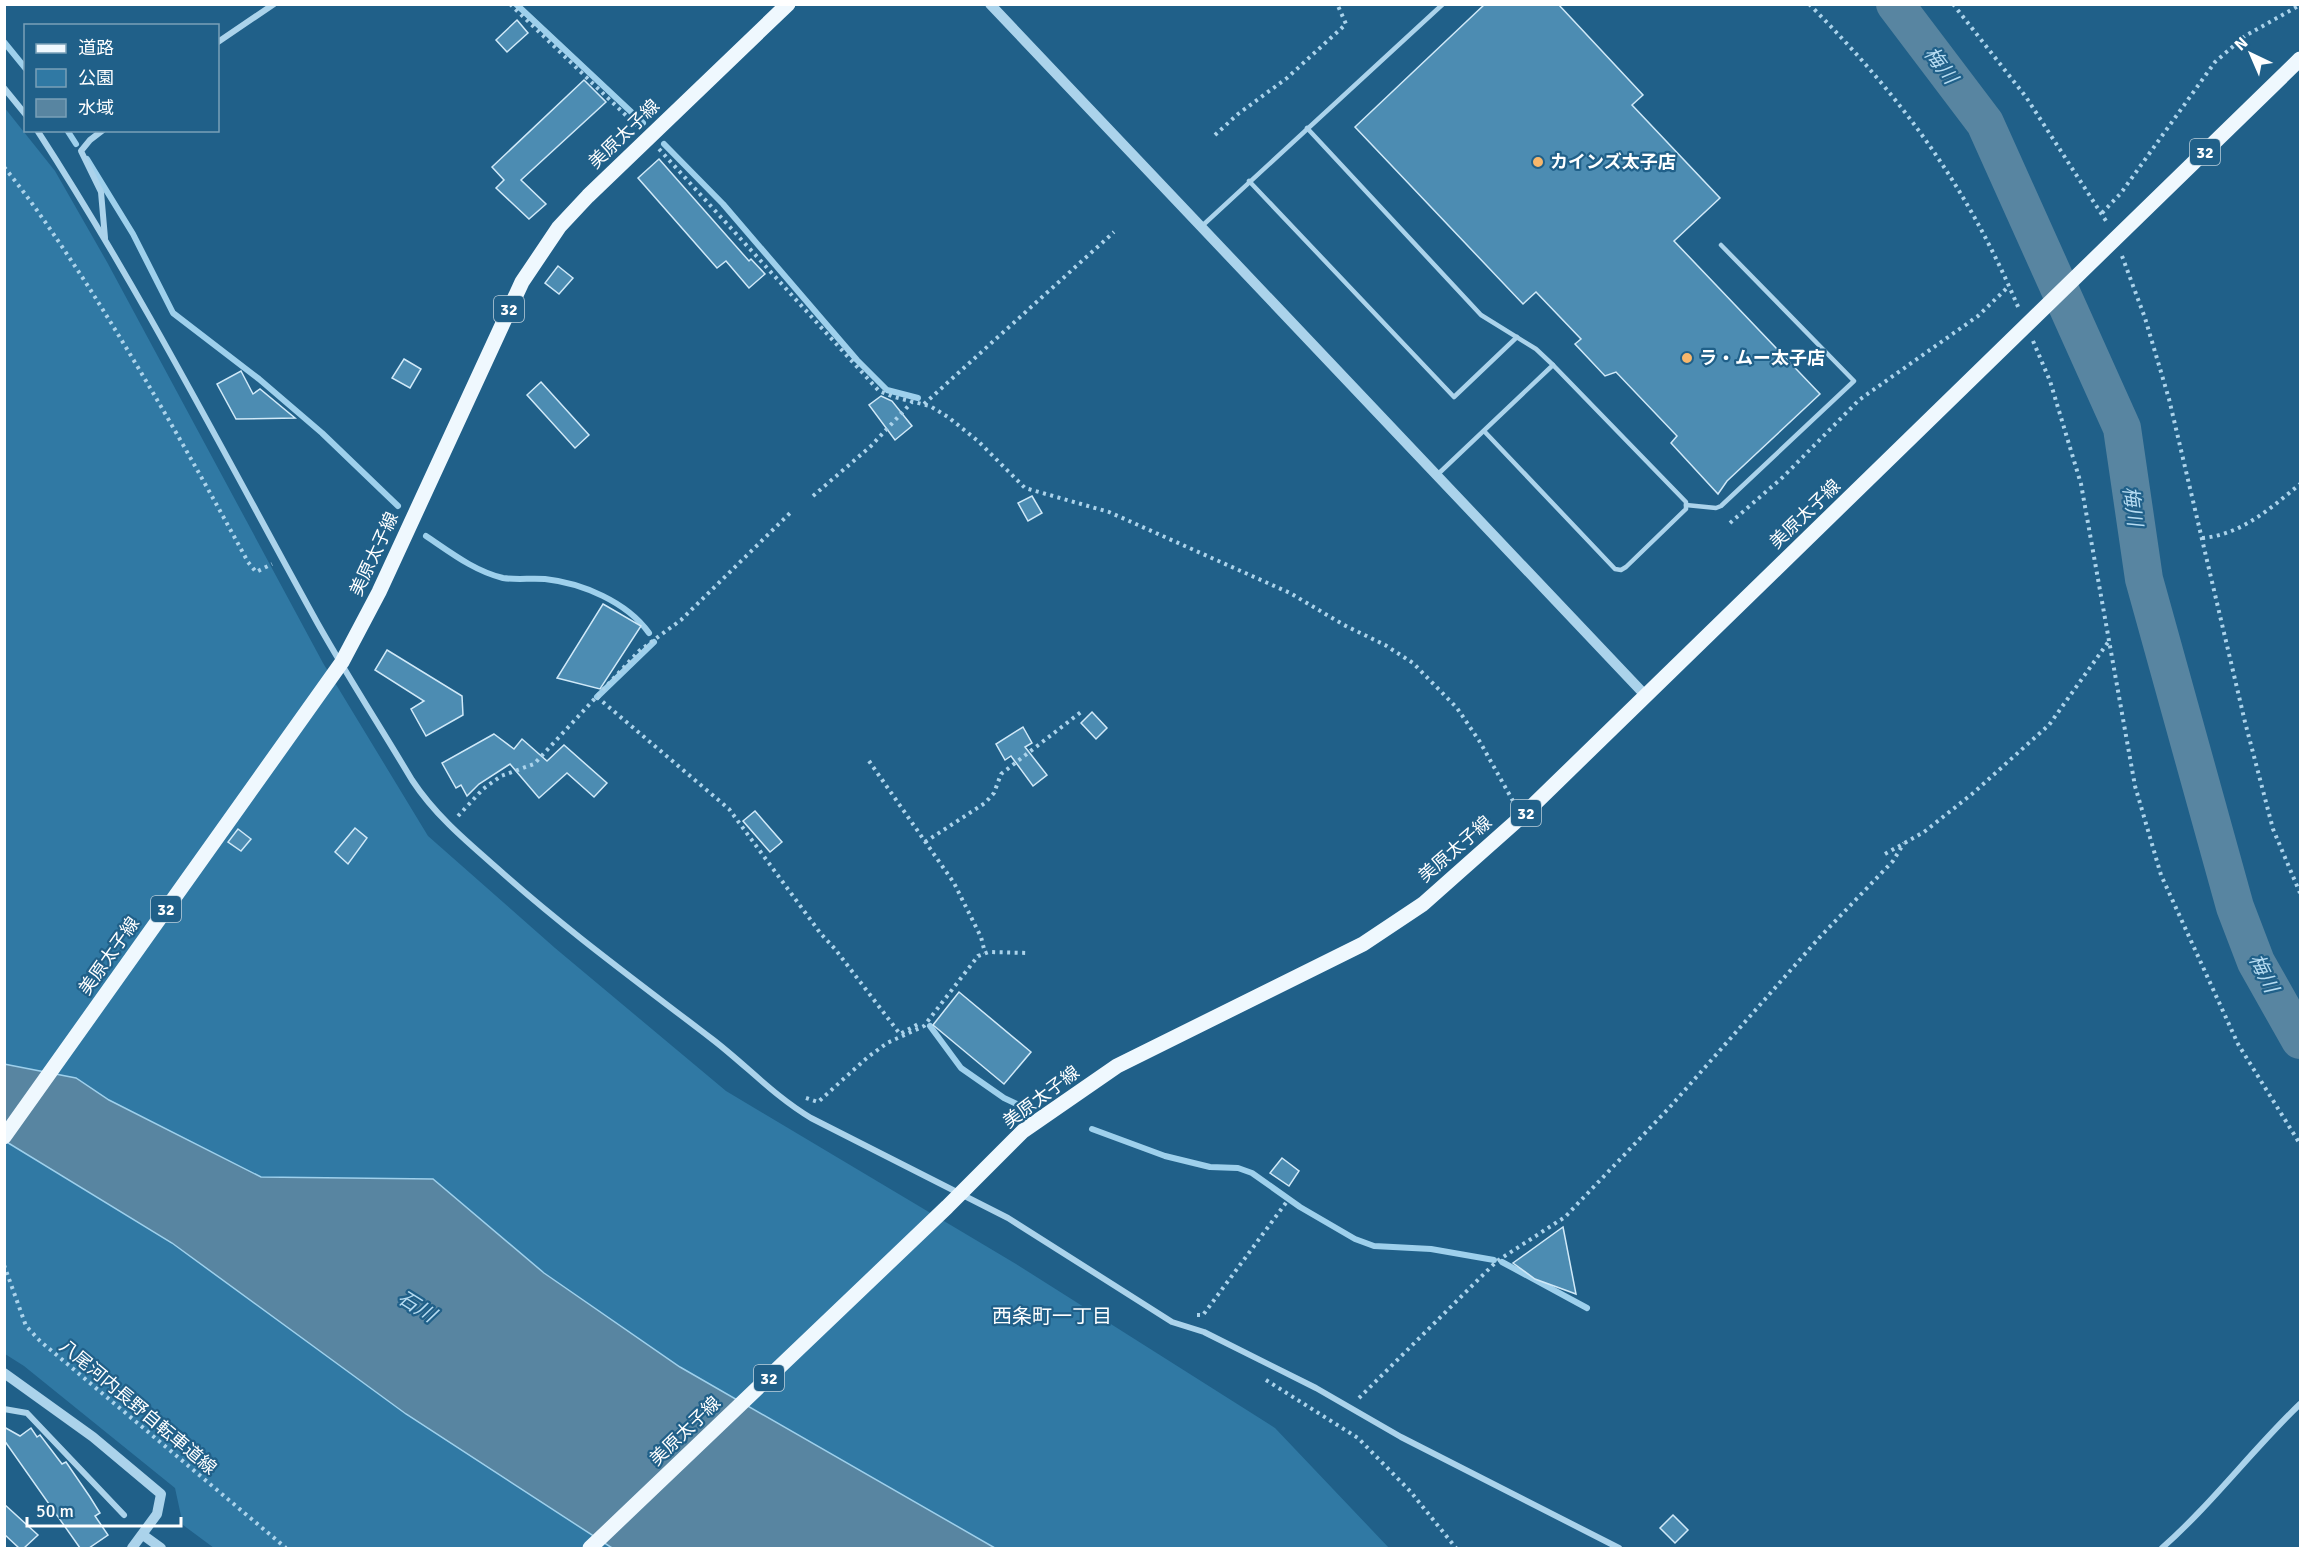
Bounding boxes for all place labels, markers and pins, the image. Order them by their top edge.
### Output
place label: カインズ太子店 [1550,151,1676,173]
marker: カインズ太子店 [1531,155,1545,169]
place label: ラ・ムー太子店 [1699,347,1825,369]
marker: ラ・ムー太子店 [1680,351,1694,365]

